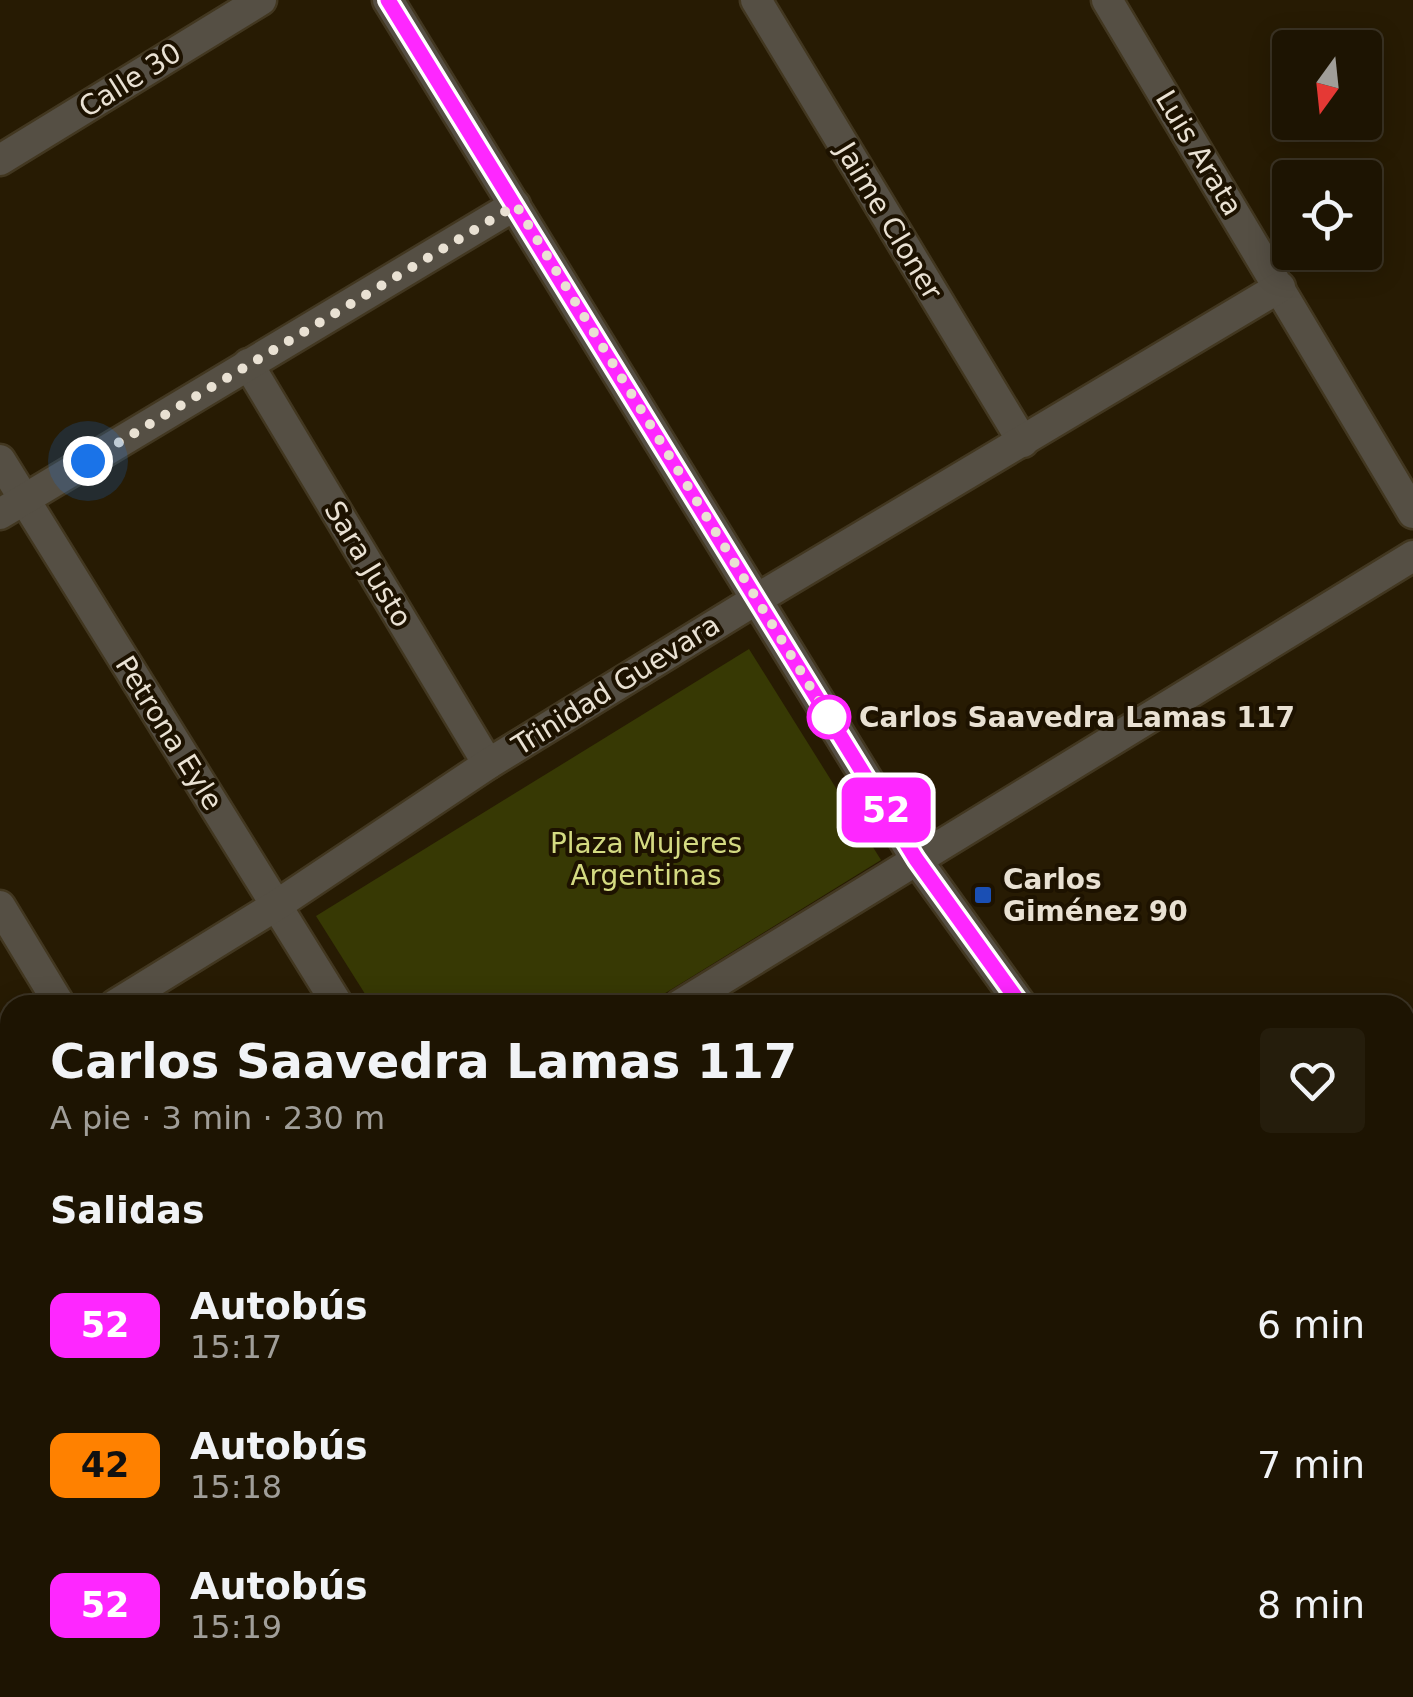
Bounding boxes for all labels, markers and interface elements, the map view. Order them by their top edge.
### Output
north arrow [1272,30,1382,140]
map controls [1272,30,1382,270]
street label: Calle 30 [73,36,187,124]
street label: Luis Arata [1149,84,1249,222]
street label: Jaime Cloner [828,135,949,306]
button: locate [1272,160,1382,270]
your location [63,436,113,486]
street label: Sara Justo [317,495,419,633]
street label: Trinidad Guevara [505,608,726,763]
street label: Petrona Eyle [109,650,229,816]
marker: Carlos Saavedra Lamas 117 [808,696,850,738]
place label: Carlos Saavedra Lamas 117 [859,701,1295,734]
line badge: 52 [841,778,931,842]
text: 52 [862,790,910,830]
park label: Plaza Mujeres Argentinas [550,827,742,892]
place label: Carlos Giménez 90 [1003,863,1188,928]
marker: Carlos Giménez 90 [972,884,994,906]
button: heart [1260,1028,1365,1133]
text: Carlos Saavedra Lamas 117 [50,1033,797,1089]
text: A pie · 3 min · 230 m [50,1099,385,1137]
text: Salidas [50,1188,205,1232]
text: Autobús [190,1284,368,1328]
text: 6 min [1257,1303,1365,1347]
text: 52 [81,1305,129,1345]
text: 15:17 [190,1328,282,1366]
text: Autobús [190,1424,368,1468]
text: 7 min [1257,1443,1365,1487]
text: 42 [81,1445,129,1485]
text: 15:18 [190,1468,282,1506]
text: Autobús [190,1564,368,1608]
text: 8 min [1257,1583,1365,1627]
text: 52 [81,1585,129,1625]
text: 15:19 [190,1608,282,1646]

